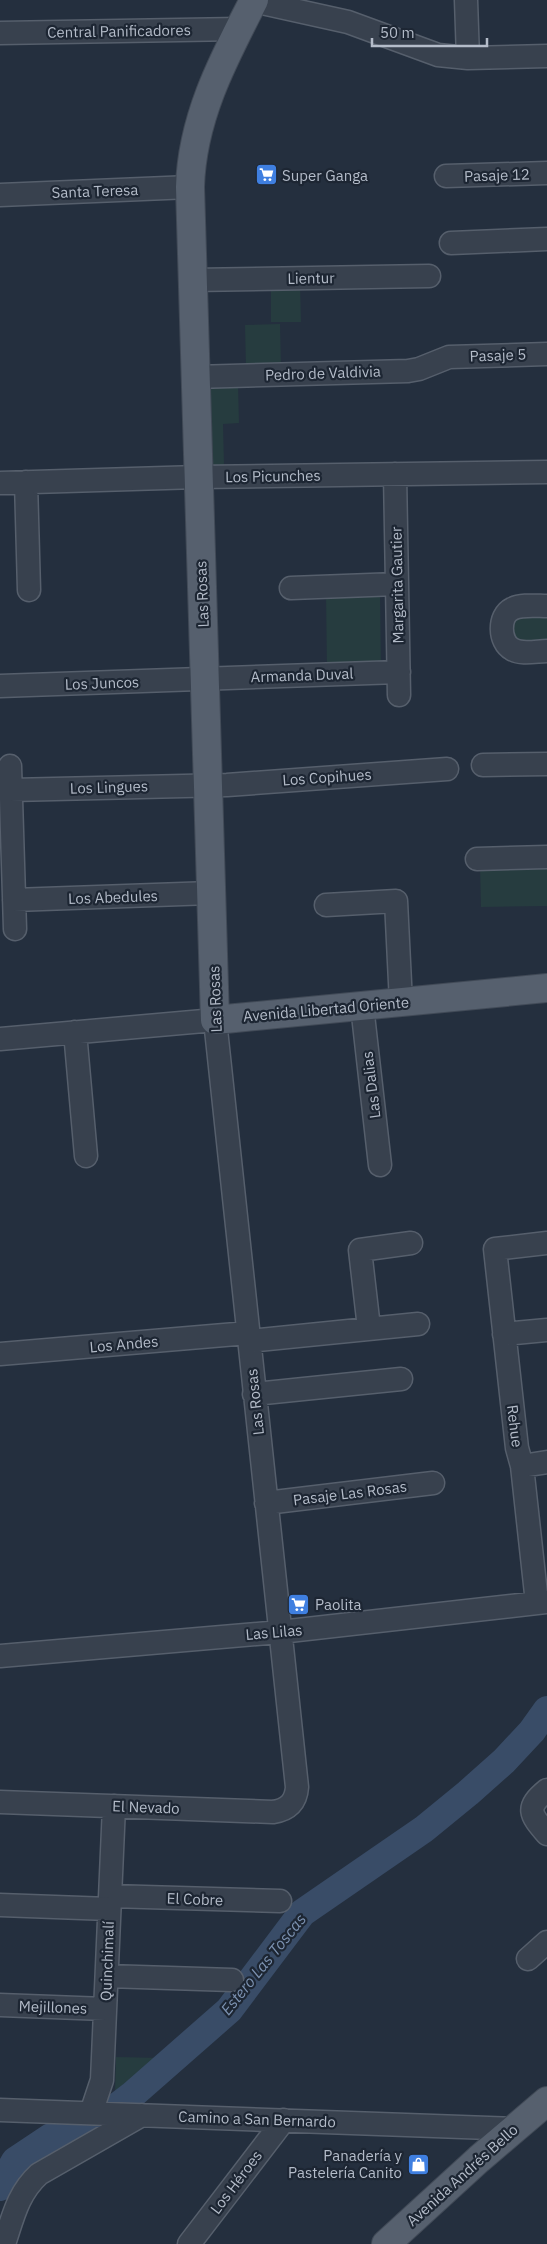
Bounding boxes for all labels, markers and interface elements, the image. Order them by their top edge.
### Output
scale bar [372,15,487,47]
street label: Central Panificadores [47,20,191,42]
text: 50 m [380,23,415,42]
supermarket icon: Super Ganga [254,163,278,187]
street label: Pasaje 12 [464,164,530,186]
place label: Super Ganga [282,166,368,185]
street label: Santa Teresa [51,180,139,202]
street label: Lientur [287,268,335,288]
street label: Pasaje 5 [469,345,527,365]
street label: Pedro de Valdivia [265,361,381,385]
street label: Los Picunches [225,466,321,486]
street label: Margarita Gautier [386,526,408,644]
street label: Las Rosas [191,560,213,628]
street label: Armanda Duval [250,664,354,686]
street label: Los Juncos [64,672,140,694]
street label: Los Copihues [282,764,372,790]
street label: Los Lingues [70,776,148,798]
street label: Los Abedules [68,886,158,908]
street label: Las Rosas [204,965,226,1033]
street label: Avenida Libertad Oriente [242,992,410,1026]
street label: Las Dalias [357,1050,385,1120]
street label: Los Andes [89,1332,159,1356]
street label: Las Rosas [242,1368,268,1436]
street label: Rehue [503,1404,527,1448]
street label: Pasaje Las Rosas [292,1477,408,1509]
supermarket icon: Paolita [287,1592,311,1616]
place label: Paolita [315,1595,361,1614]
street label: Las Lilas [245,1620,303,1644]
street label: El Nevado [112,1796,180,1818]
street label: El Cobre [166,1889,224,1909]
water label: Estero Las Toscas [216,1909,310,2019]
street label: Quinchimalí [96,1920,118,2001]
street label: Mejillones [18,1996,88,2018]
street label: Camino a San Bernardo [178,2107,336,2131]
street label: Avenida Andrés Bello [402,2120,522,2230]
street label: Los Héroes [206,2146,266,2218]
place label: Panadería y Pastelería Canito [288,2146,403,2182]
shop icon: Panadería y Pastelería Canito [406,2152,430,2176]

